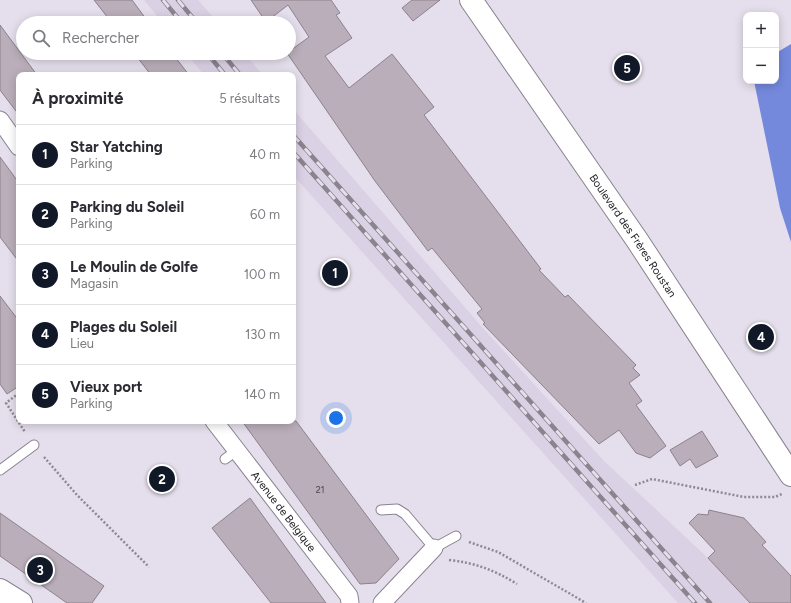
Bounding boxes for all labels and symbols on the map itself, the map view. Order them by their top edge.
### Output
pin: 5 [614,53,640,83]
street label: Boulevard des Frères Roustan [587,172,679,300]
pin: 1 [322,258,348,288]
pin: 4 [748,322,774,352]
your location [326,408,346,428]
pin: 2 [149,464,175,494]
street label: Avenue de Belgique [248,469,318,554]
house number: 21 [316,484,324,495]
pin: 3 [27,555,53,585]

